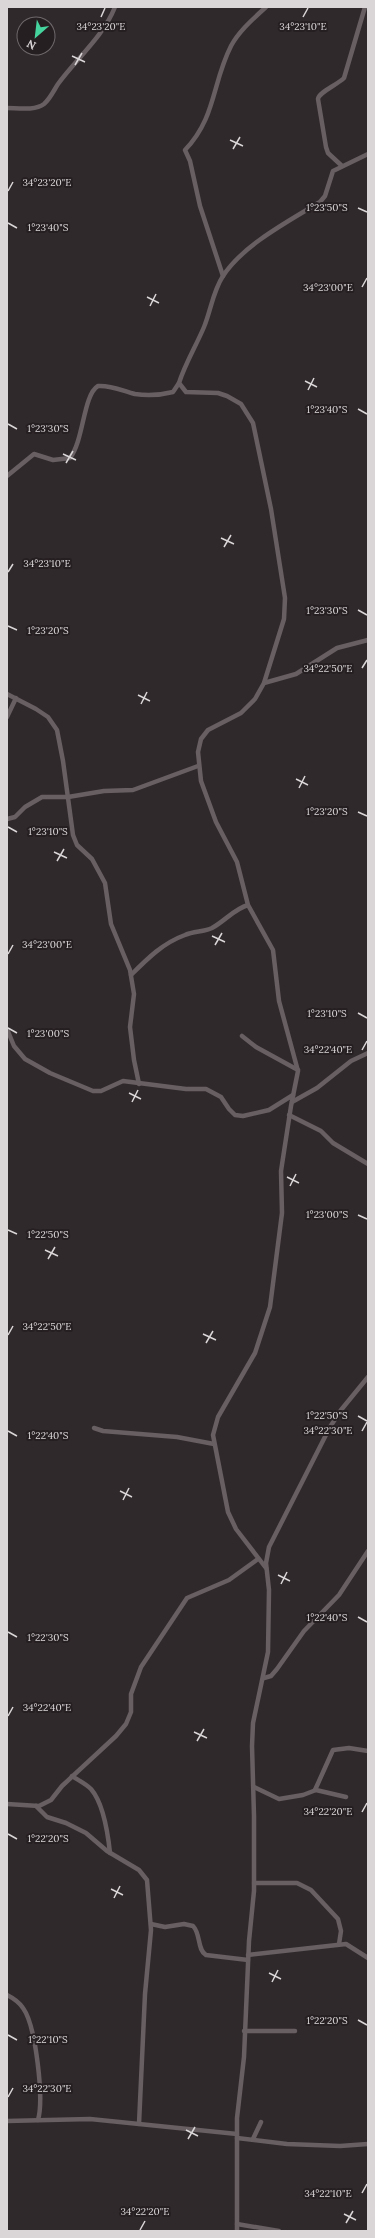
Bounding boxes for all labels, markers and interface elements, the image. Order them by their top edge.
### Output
north arrow [16,16,56,56]
text: 34°23'20"E [76,20,126,33]
text: 34°23'10"E [279,20,327,33]
text: N [24,36,38,53]
text: 34°23'20"E [22,176,72,189]
text: 1°23'50"S [306,201,348,214]
text: 1°23'40"S [28,221,69,234]
text: 34°23'00"E [303,281,353,294]
text: 1°23'40"S [307,403,348,416]
text: 1°23'30"S [27,422,69,435]
text: 34°23'10"E [23,557,71,570]
text: 1°23'30"S [306,604,348,617]
text: 1°23'20"S [27,624,69,637]
text: 34°22'50"E [303,662,353,675]
text: 1°23'20"S [306,805,348,818]
text: 1°23'10"S [28,825,68,838]
text: 34°23'00"E [22,938,72,951]
text: 1°23'10"S [307,1007,347,1020]
text: 1°23'00"S [27,1027,69,1040]
text: 34°22'40"E [304,1043,352,1056]
text: 1°23'00"S [306,1208,348,1221]
text: 1°22'50"S [27,1228,69,1241]
text: 34°22'50"E [22,1320,72,1333]
text: 1°22'50"S [306,1409,348,1422]
text: 34°22'30"E [303,1424,353,1437]
text: 1°22'40"S [28,1429,69,1442]
text: 1°22'40"S [307,1611,348,1624]
text: 1°22'30"S [27,1631,69,1644]
text: 34°22'40"E [23,1701,71,1714]
text: 34°22'20"E [304,1805,353,1818]
text: 1°22'20"S [27,1832,69,1845]
text: 1°22'20"S [306,2014,348,2027]
text: 1°22'10"S [28,2033,68,2046]
text: 34°22'30"E [22,2082,72,2095]
text: 34°22'10"E [304,2187,352,2200]
text: 34°22'20"E [121,2205,170,2218]

